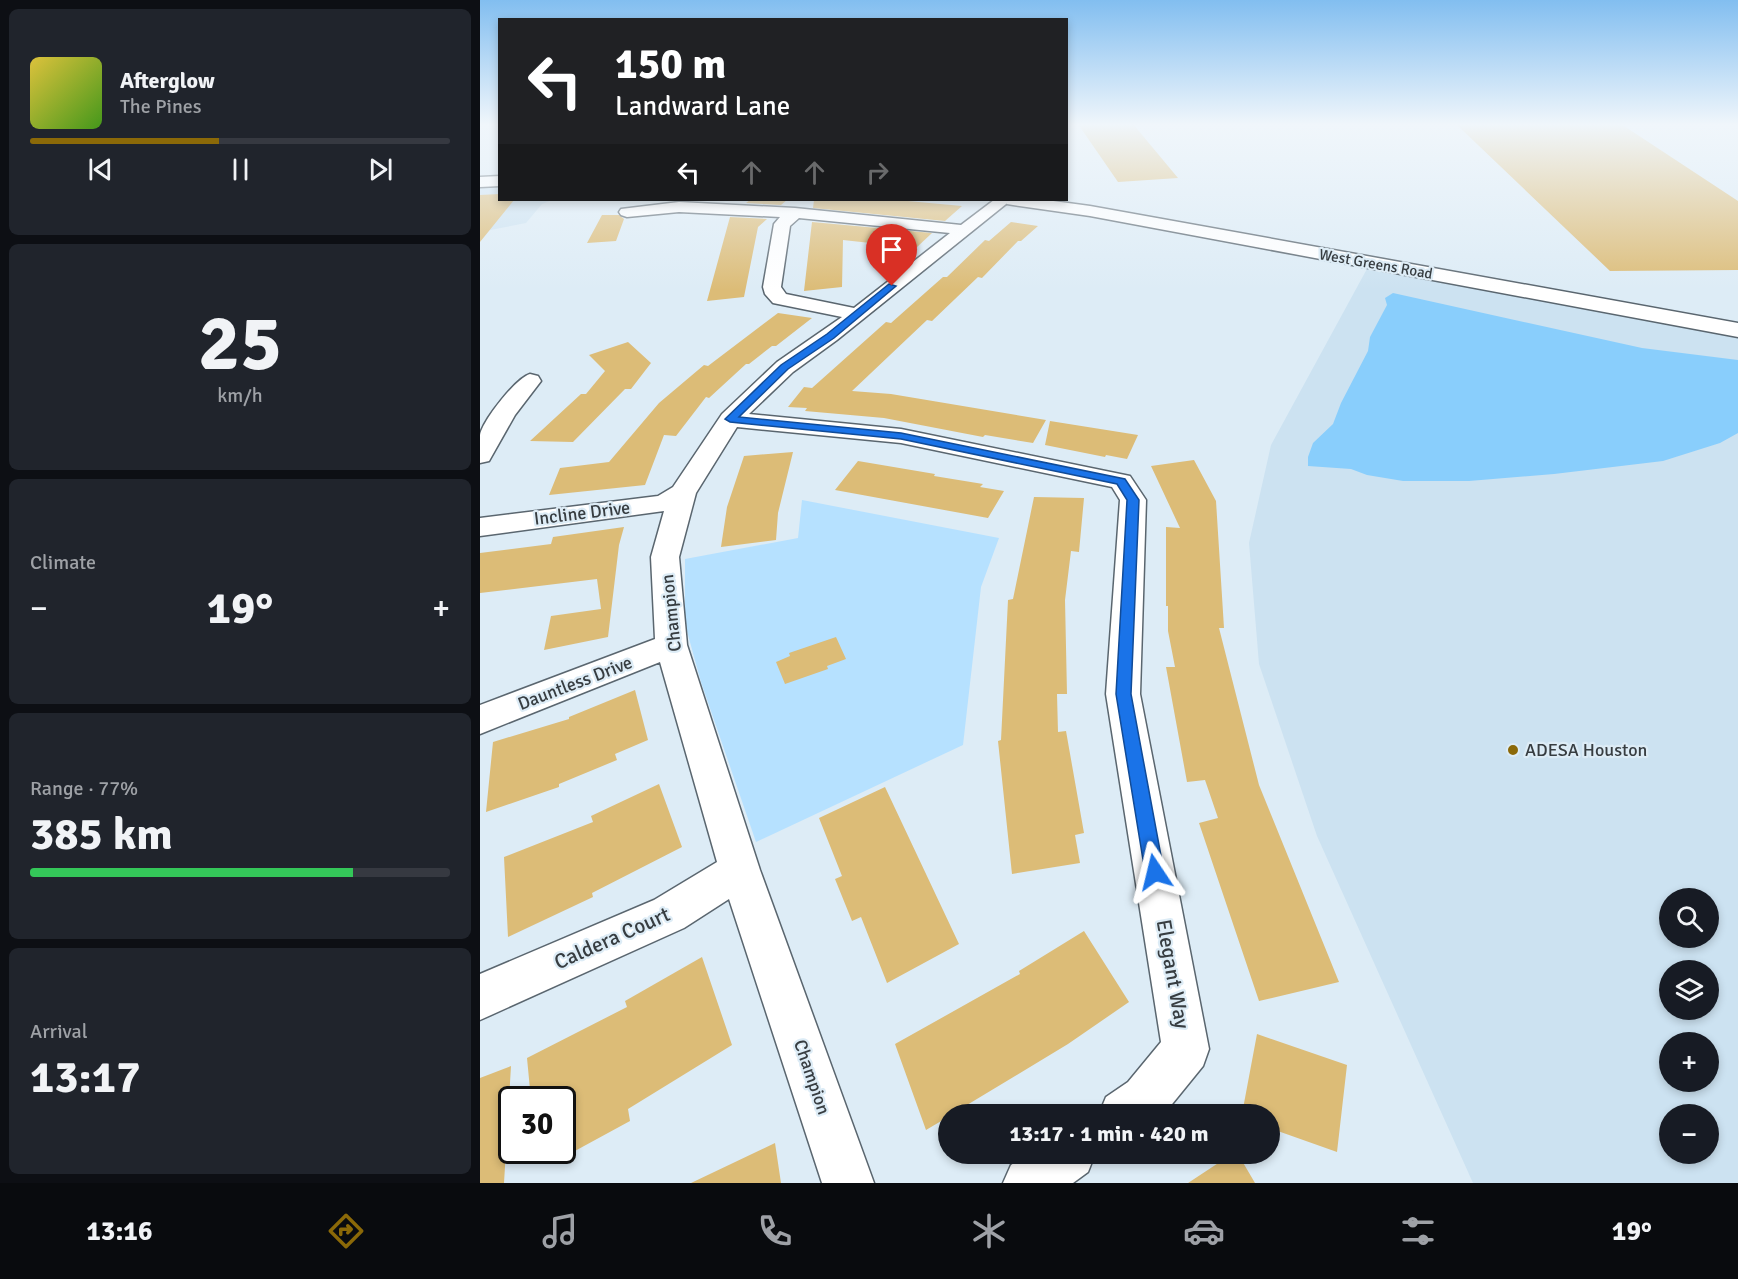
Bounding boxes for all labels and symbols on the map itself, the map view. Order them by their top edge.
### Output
pin [866,224,917,286]
street label: West Greens Road [1318,245,1434,283]
street label: Incline Drive [533,496,631,530]
street label: Champion [656,573,686,653]
street label: Dauntless Drive [515,651,635,715]
place label: ADESA Houston [1525,739,1647,761]
marker: ADESA Houston [1506,743,1520,757]
position arrow [1123,840,1187,904]
street label: Caldera Court [550,901,674,975]
street label: Elegant Way [1151,917,1195,1031]
street label: Champion [789,1037,835,1117]
speed limit sign: 30 [498,1086,576,1164]

